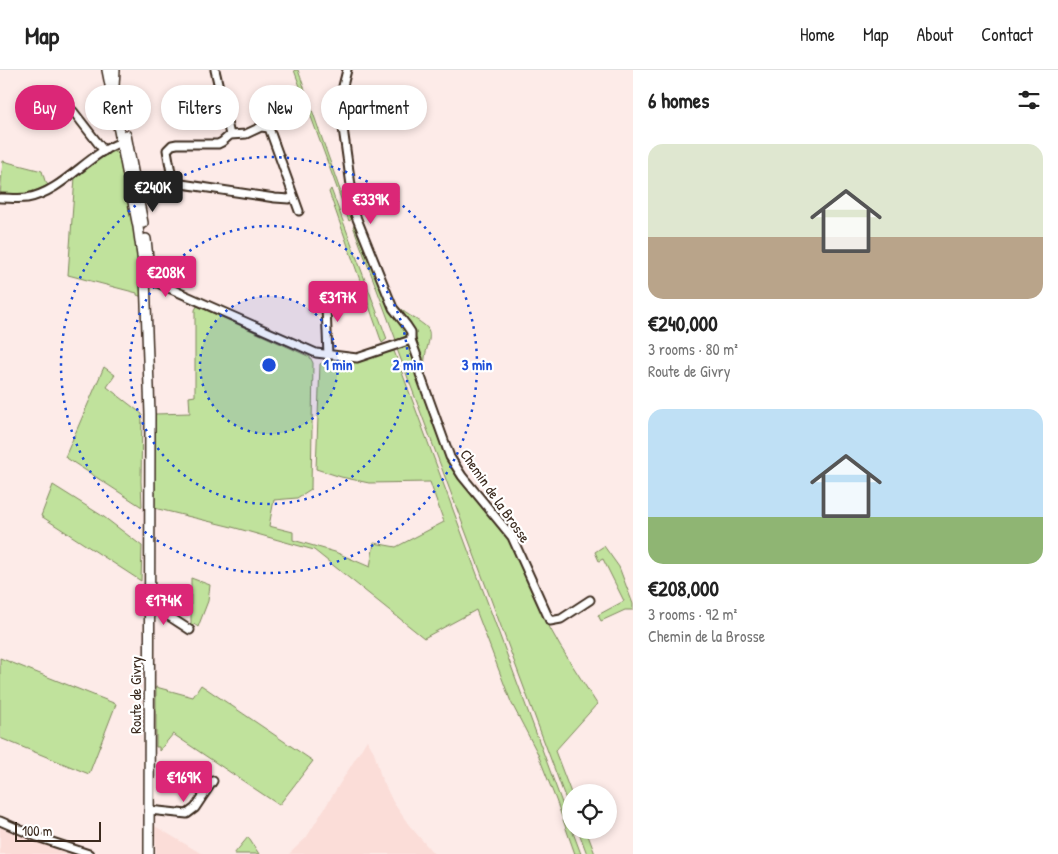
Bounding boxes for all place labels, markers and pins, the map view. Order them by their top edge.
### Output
pin: €240K [118,170,188,213]
pin: €339K [336,182,406,225]
pin: €208K [131,256,201,298]
pin: €317K [303,280,373,323]
centre of rings [260,356,278,374]
pin: €174K [129,584,199,626]
pin: €169K [149,760,219,803]

